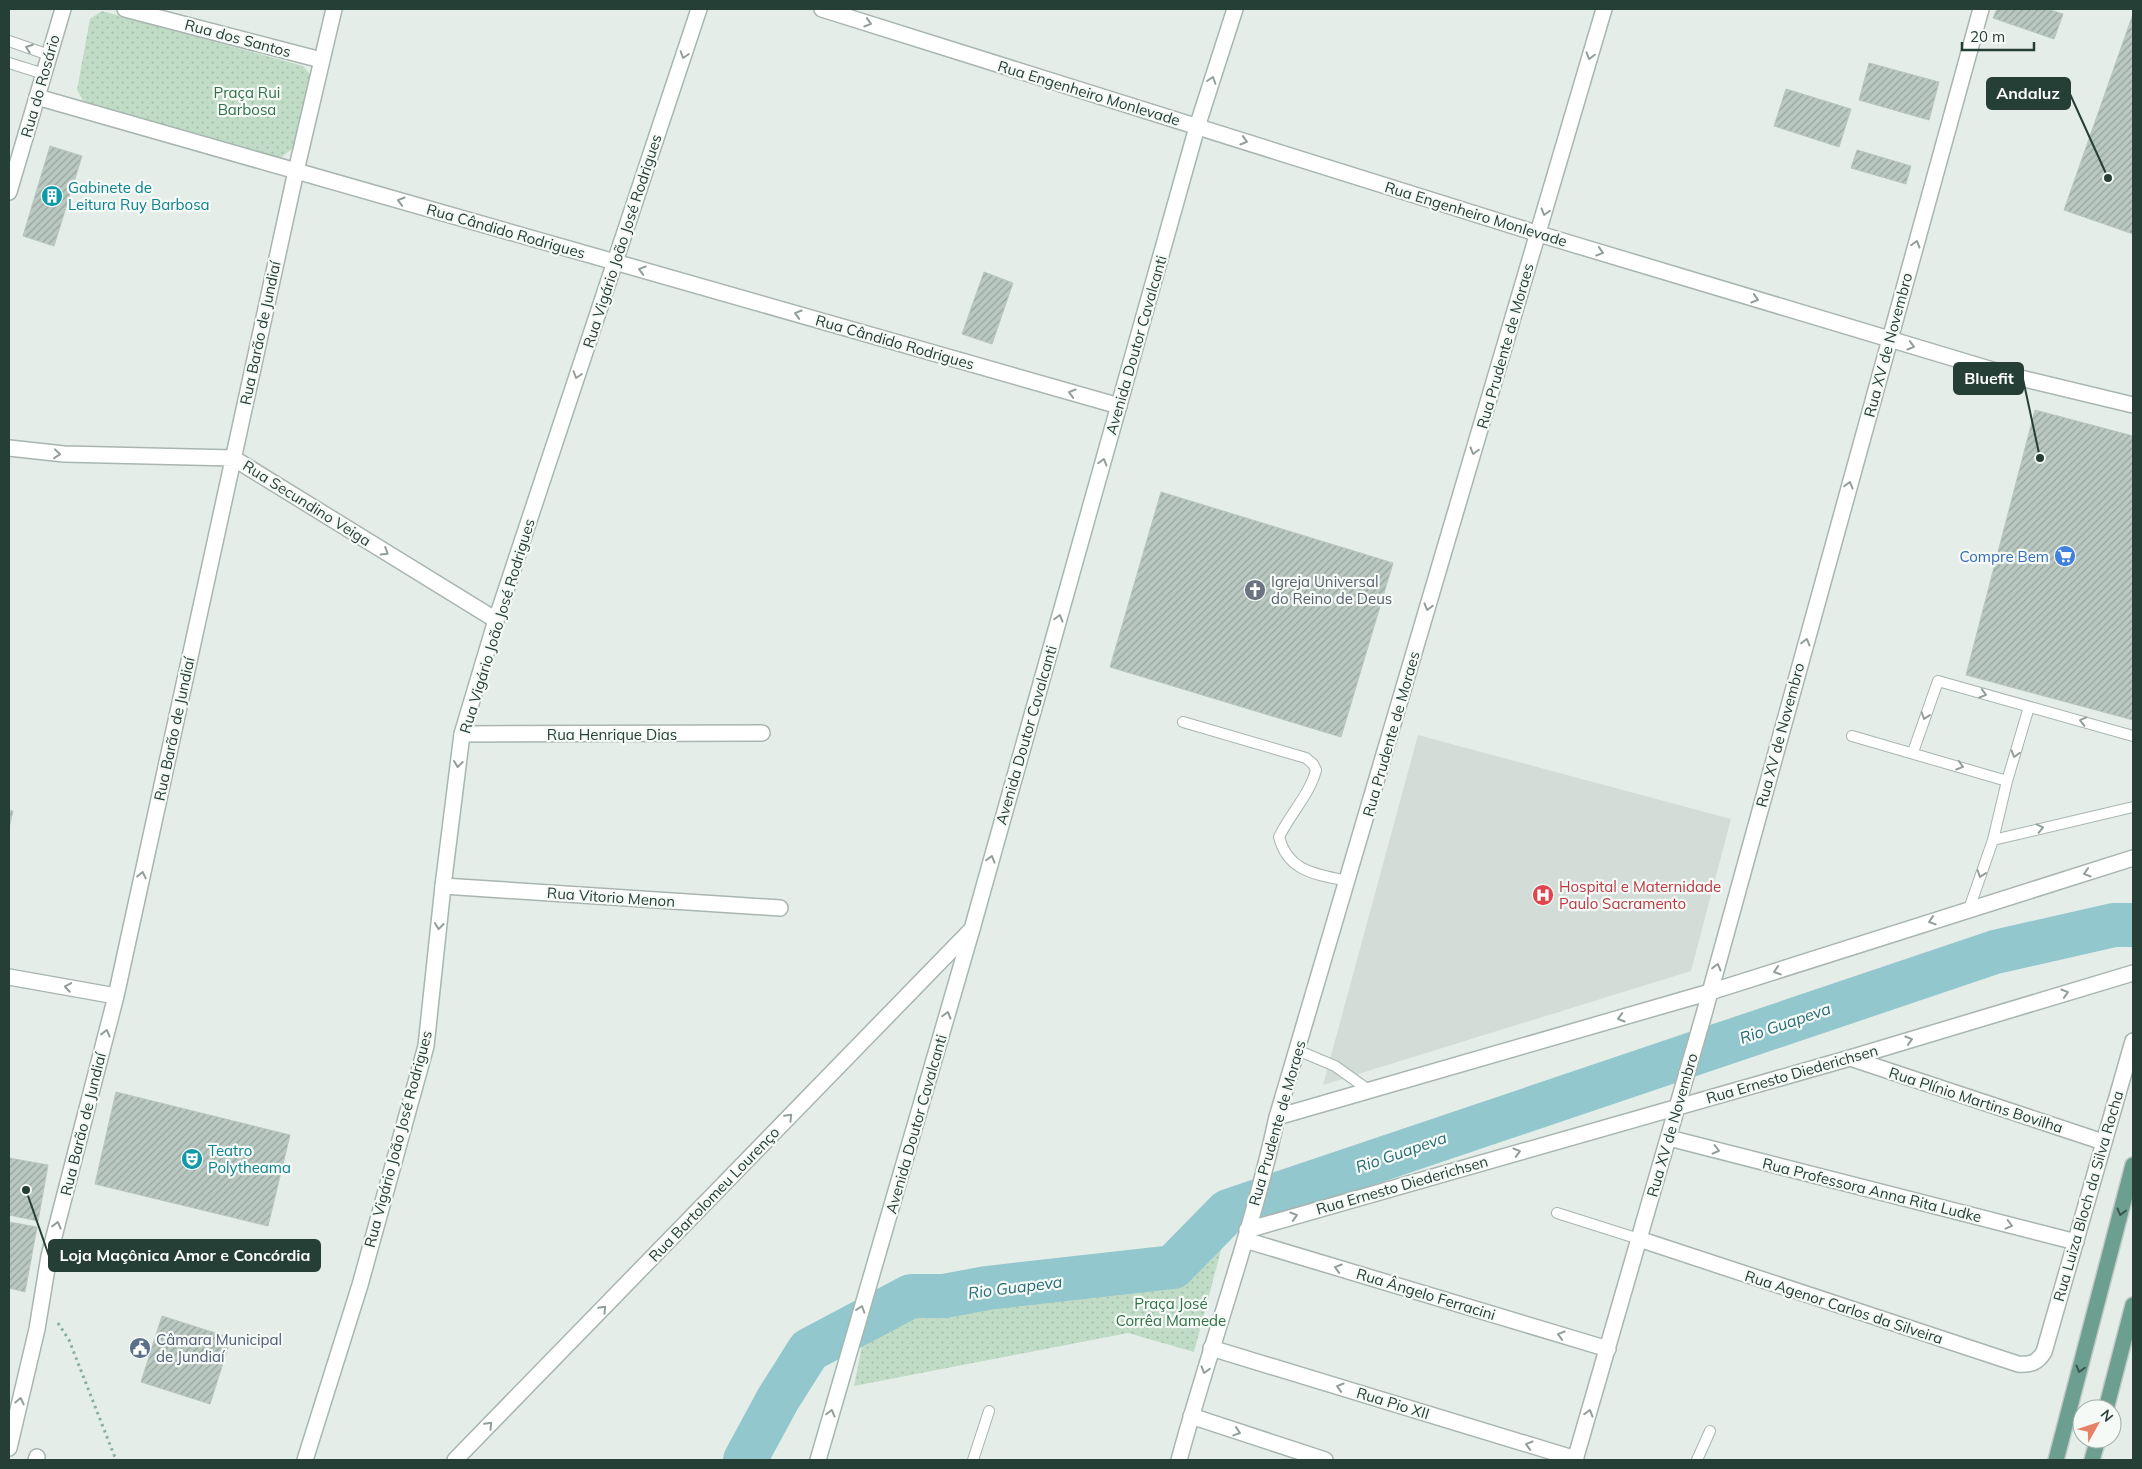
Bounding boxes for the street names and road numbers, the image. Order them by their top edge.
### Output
street label: Rua dos Santos [183,15,293,61]
street label: Rua do Rosário [16,32,64,140]
street label: Rua Engenheiro Monlevade [995,56,1183,130]
street label: Rua Vigário João José Rodrigues [578,132,666,350]
street label: Rua Engenheiro Monlevade [1382,177,1570,251]
street label: Rua Cândido Rodrigues [424,199,588,263]
street label: Avenida Doutor Cavalcanti [1101,253,1171,437]
street label: Rua Barão de Jundiaí [235,258,285,407]
street label: Rua Prudente de Moraes [1472,261,1538,431]
street label: Rua XV de Novembro [1860,271,1916,419]
street label: Rua Cândido Rodrigues [813,310,977,374]
street label: Rua Secundino Veiga [239,456,375,550]
street label: Rua Vigário João José Rodrigues [455,516,539,736]
street label: Avenida Doutor Cavalcanti [991,643,1061,827]
street label: Rua Prudente de Moraes [1358,649,1424,819]
street label: Rua Barão de Jundiaí [149,654,199,803]
street label: Rua XV de Novembro [1752,661,1808,809]
street label: Rua Henrique Dias [547,725,677,744]
street label: Rua Vitorio Menon [546,883,676,911]
street label: Rua Vigário João José Rodrigues [360,1029,436,1249]
street label: Avenida Doutor Cavalcanti [881,1032,951,1216]
street label: Rua Prudente de Moraes [1244,1038,1310,1208]
street label: Rua Ernesto Diederichsen [1704,1040,1880,1108]
street label: Rua Barão de Jundiaí [56,1049,110,1197]
street label: Rua XV de Novembro [1642,1051,1702,1199]
street label: Rua Plínio Martins Bovilha [1887,1063,2065,1137]
street label: Rua Luiza Bloch da Silva Rocha [2049,1088,2127,1304]
street label: Rua Bartolomeu Lourenço [645,1123,783,1265]
street label: Rua Ernesto Diederichsen [1314,1151,1490,1219]
street label: Rua Professora Anna Rita Ludke [1760,1154,1984,1226]
street label: Rua Ângelo Ferracini [1354,1264,1498,1324]
street label: Rua Agenor Carlos da Silveira [1743,1266,1945,1348]
street label: Rua Pio XII [1354,1383,1432,1423]

